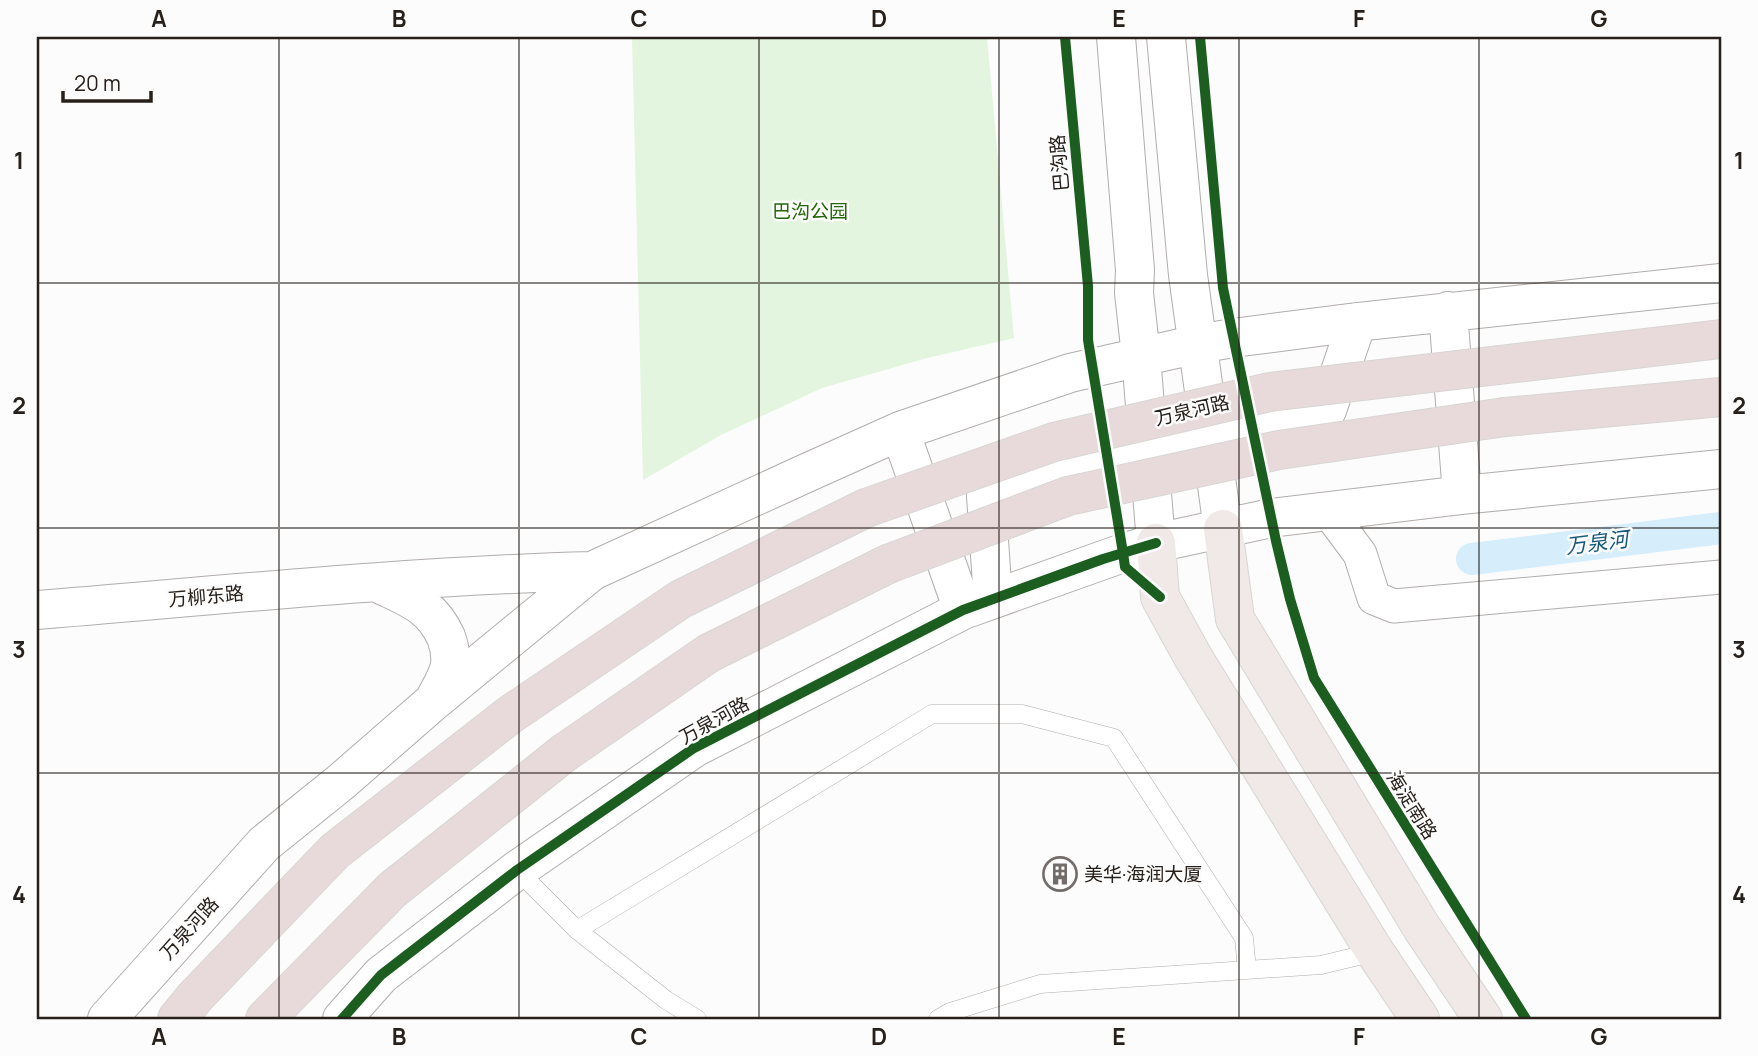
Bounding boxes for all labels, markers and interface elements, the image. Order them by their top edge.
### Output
text: A [151,2,167,34]
text: B [392,2,406,34]
text: C [631,2,648,34]
text: D [871,2,887,34]
text: E [1112,2,1126,34]
text: F [1353,2,1365,34]
text: G [1591,2,1608,34]
scale bar [63,60,150,104]
text: 20 m [74,69,121,97]
street label: 巴沟路 [1044,133,1074,193]
text: 1 [14,144,24,176]
text: 1 [1734,144,1744,176]
park label: 巴沟公园 [772,198,848,224]
text: 2 [12,389,26,421]
street label: 万泉河路 [1152,389,1232,431]
text: 2 [1732,389,1746,421]
water label: 万泉河 [1564,524,1634,560]
street label: 万柳东路 [167,580,245,612]
text: 3 [12,633,26,665]
text: 3 [1732,633,1746,665]
street label: 万泉河路 [674,690,754,750]
street label: 海淀南路 [1381,766,1443,844]
building icon: 美华·海润大厦 [1041,855,1079,893]
place label: 美华·海润大厦 [1084,861,1202,887]
text: 4 [12,878,26,910]
text: 4 [1732,878,1746,910]
street label: 万泉河路 [154,891,224,965]
text: A [151,1020,167,1052]
text: B [392,1020,406,1052]
text: C [631,1020,648,1052]
text: D [871,1020,887,1052]
text: E [1112,1020,1126,1052]
text: F [1353,1020,1365,1052]
text: G [1591,1020,1608,1052]

